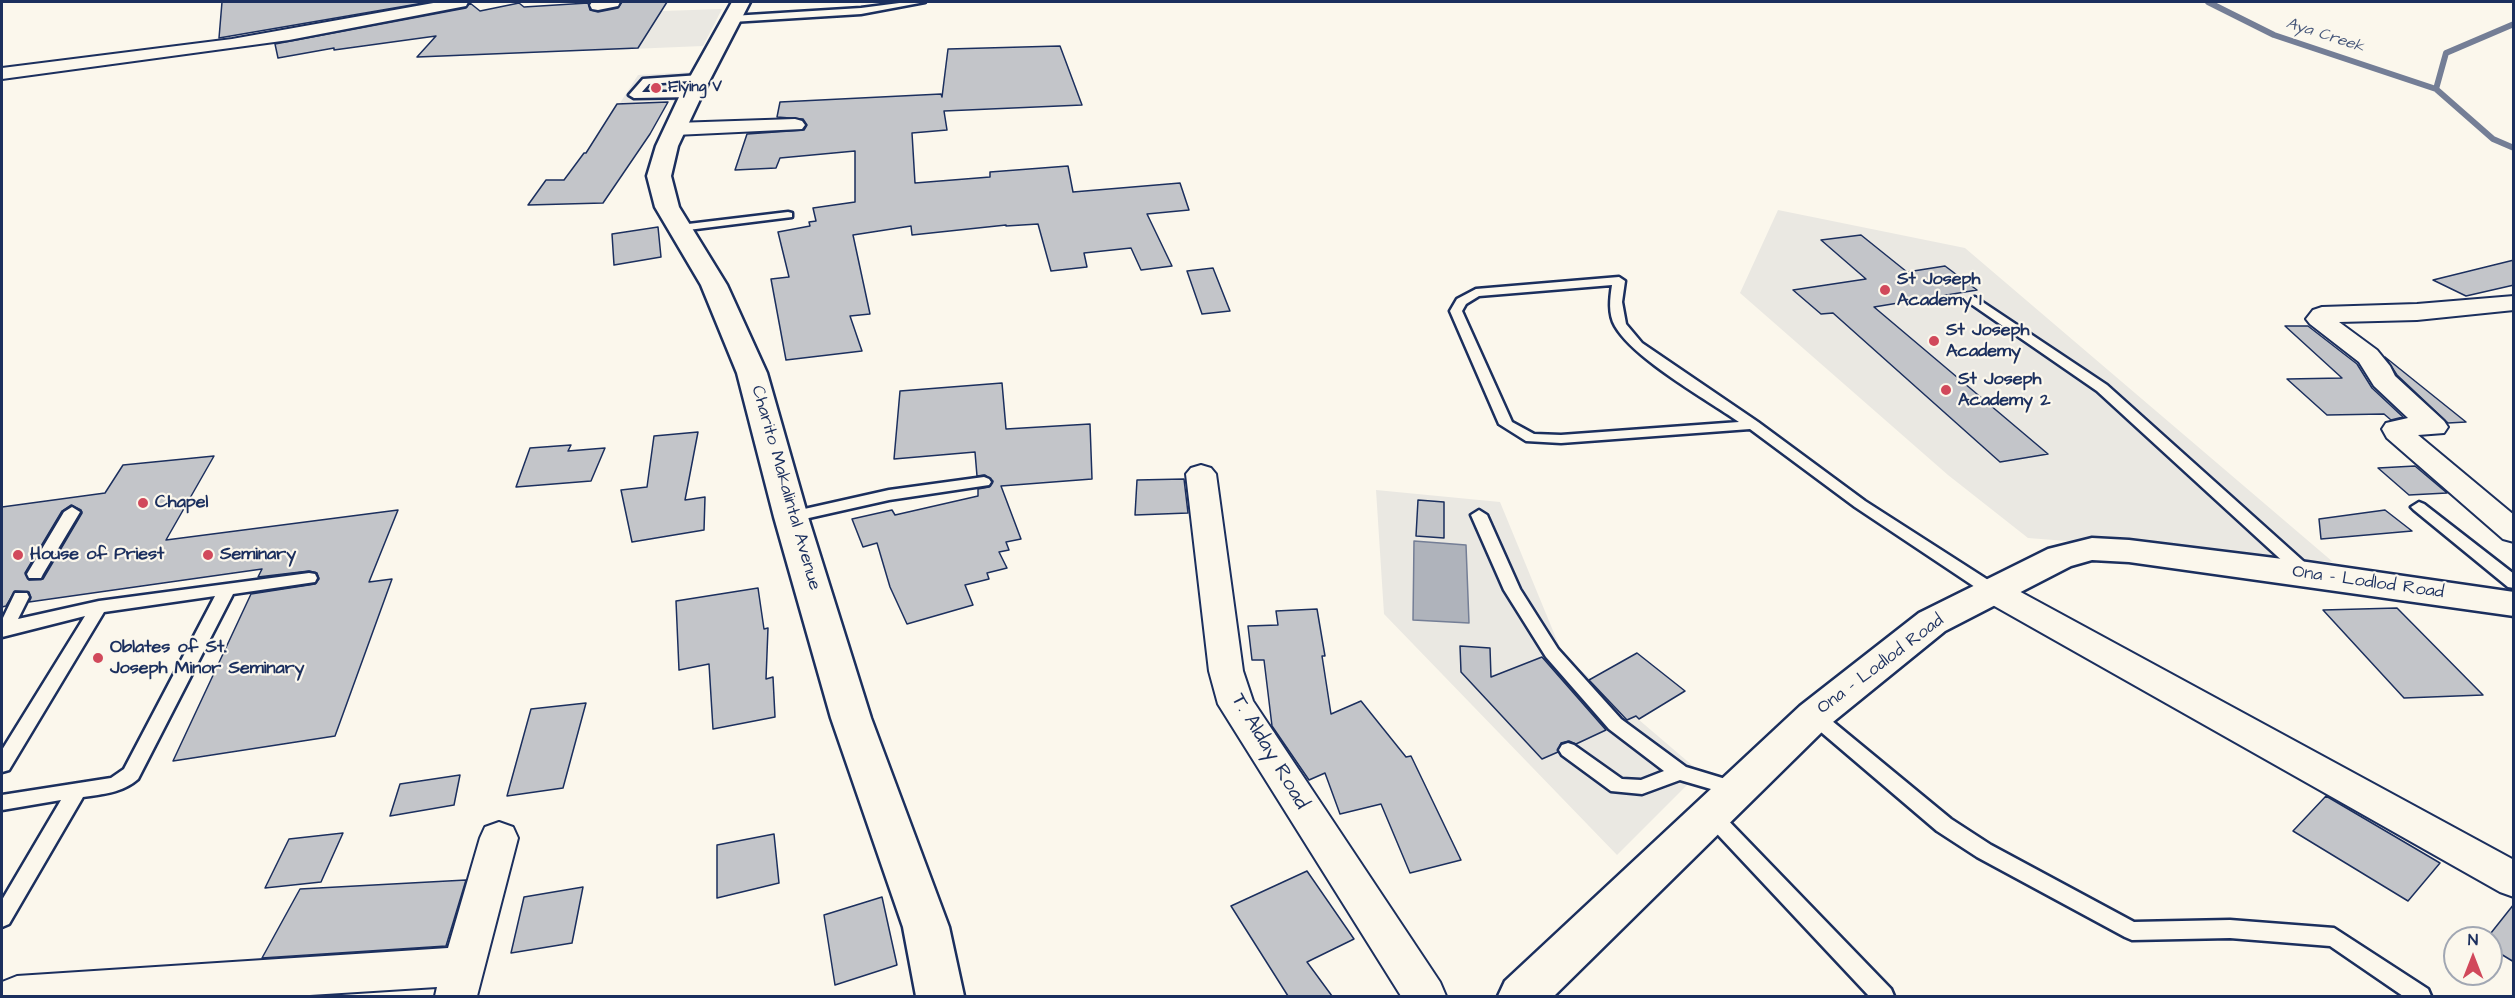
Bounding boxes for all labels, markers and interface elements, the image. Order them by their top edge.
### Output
water label: Aya Creek [2284,14,2366,58]
place label: Flying V [668,79,722,97]
marker: Flying V [649,81,663,95]
place label: St Joseph Academy 1 [1897,269,1981,312]
marker: St Joseph Academy 1 [1878,283,1892,297]
place label: St Joseph Academy [1946,320,2029,362]
marker: St Joseph Academy [1927,334,1941,348]
place label: St Joseph Academy 2 [1958,369,2050,412]
street label: Charito Makalintal Avenue [745,383,825,593]
marker: St Joseph Academy 2 [1939,383,1953,397]
place label: Chapel [155,492,208,514]
marker: Chapel [136,496,150,510]
place label: House of Priest [30,544,164,566]
place label: Seminary [220,544,296,566]
marker: House of Priest [11,548,25,562]
marker: Seminary [201,548,215,562]
street label: Ona - Lodlod Road [2291,562,2445,604]
street label: Ona - Lodlod Road [1813,610,1949,720]
place label: Oblates of St. Joseph Minor Seminary [110,637,304,680]
marker: Oblates of St. Joseph Minor Seminary [91,651,105,665]
street label: T. Alday Road [1225,689,1313,815]
north arrow [2443,926,2503,986]
text: N [2468,929,2478,951]

